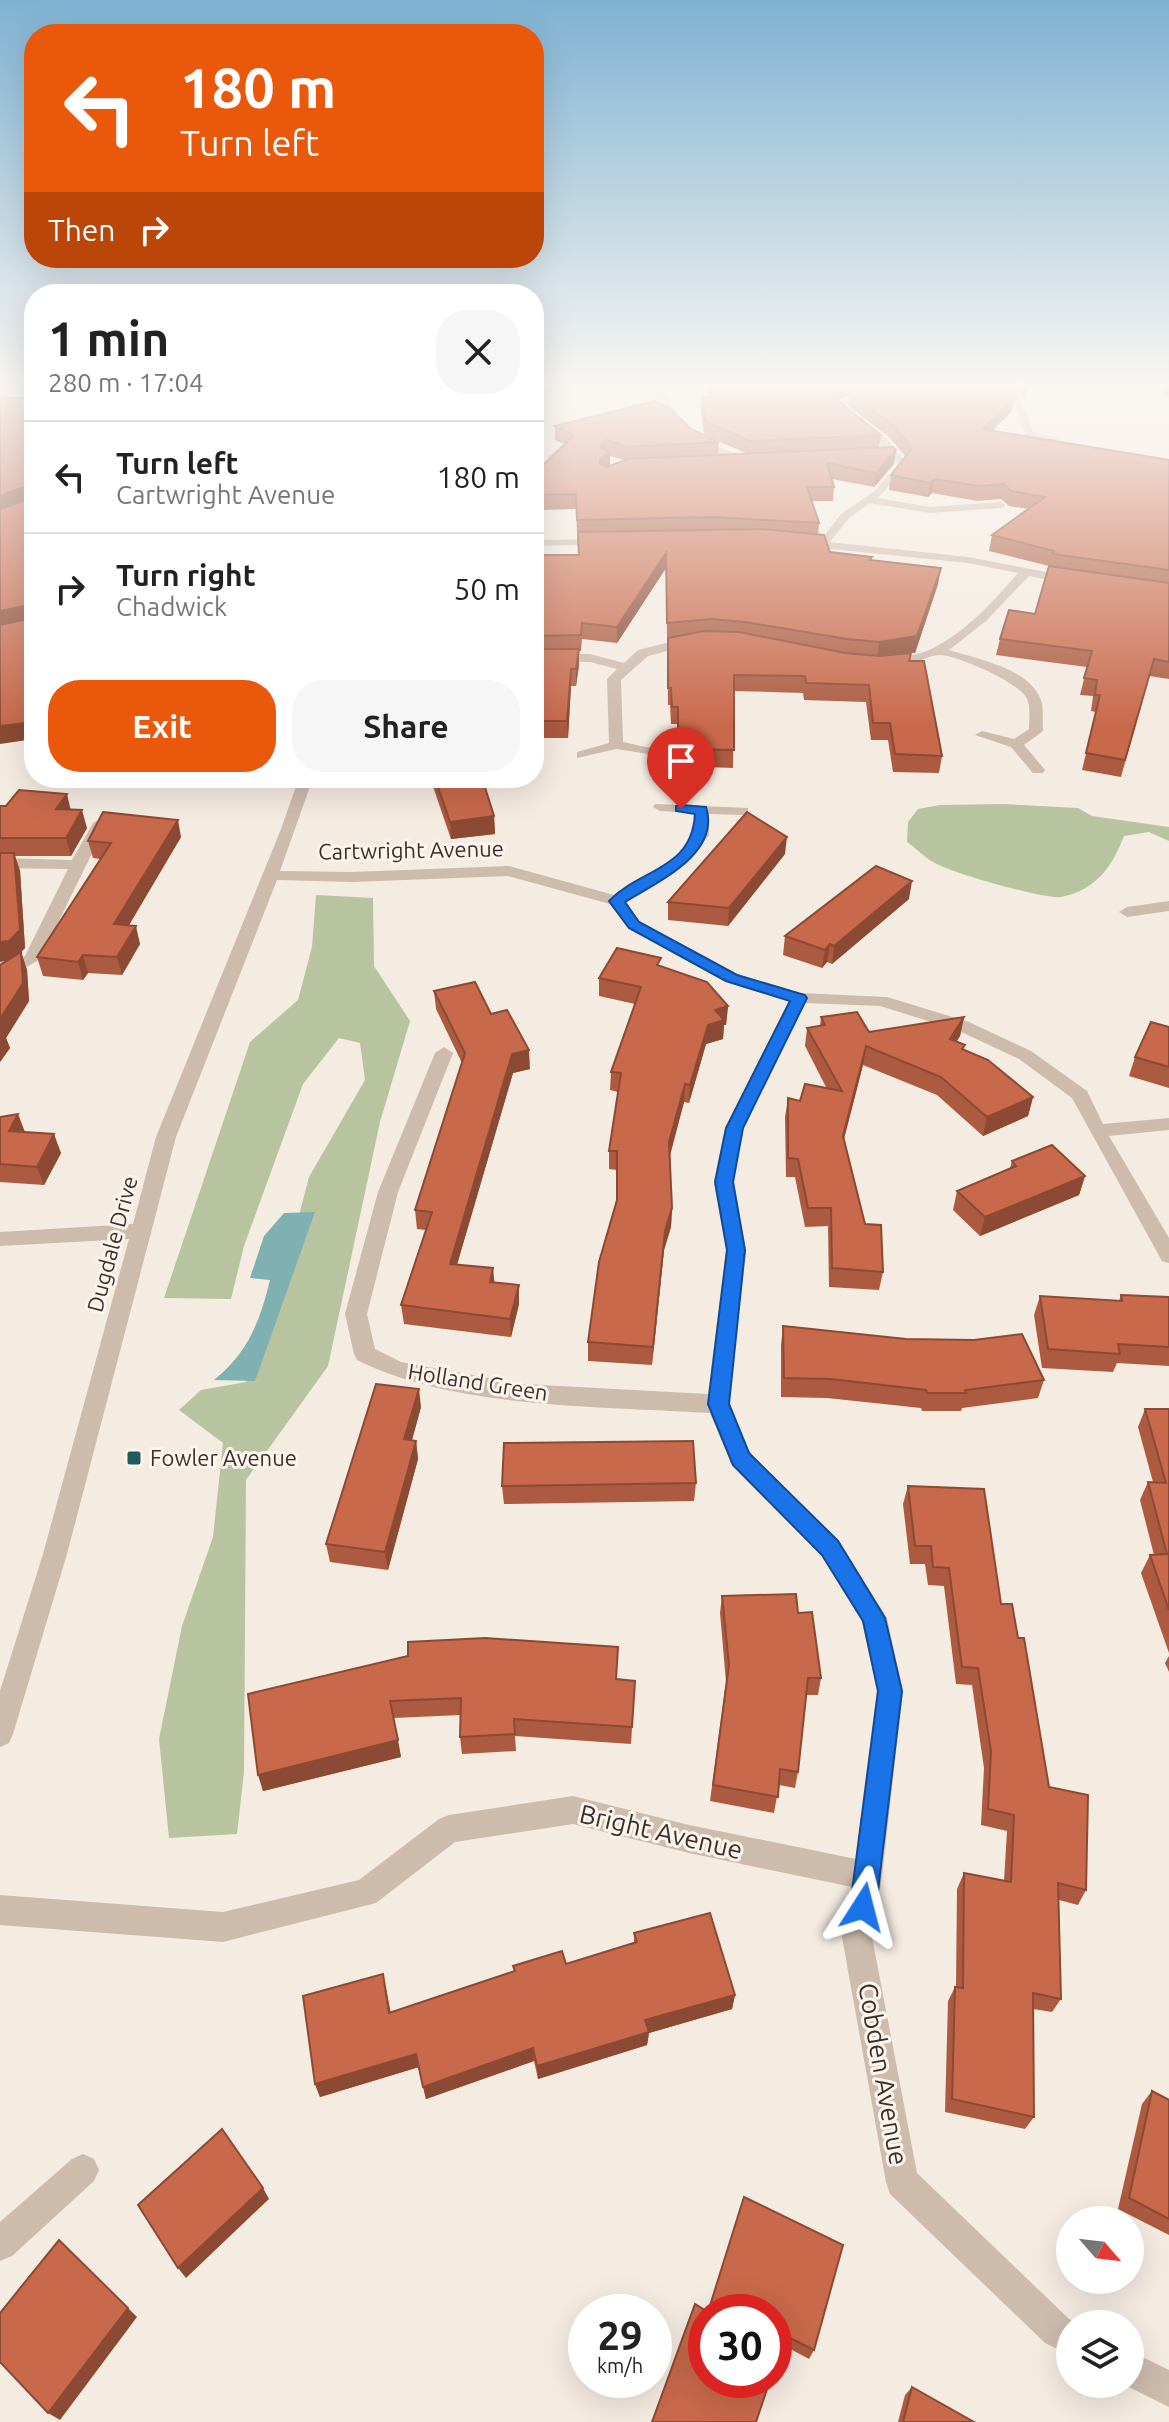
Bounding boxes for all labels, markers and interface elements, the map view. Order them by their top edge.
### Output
icon: left [48,56,152,160]
text: 180 m [180,56,336,119]
text: Turn left [180,122,319,163]
icon: right [132,208,176,252]
text: Then [48,213,116,247]
button: close [436,310,520,394]
text: 1 min [48,311,169,365]
text: 280 m · 17:04 [48,368,204,397]
text: Turn left [116,446,238,480]
icon: left [48,455,92,499]
text: 180 m [436,460,520,494]
text: Cartwright Avenue [116,480,335,509]
text: Turn right [116,558,256,592]
icon: right [48,567,92,611]
text: 50 m [453,572,520,606]
text: Chadwick [116,592,227,621]
button: Exit [48,680,276,772]
button: Share [292,680,520,772]
pin [647,727,715,809]
icon: arrive [659,739,703,783]
street label: Cartwright Avenue [318,835,504,864]
street label: Dugdale Drive [81,1173,142,1315]
street label: Holland Green [406,1358,550,1405]
place label: Fowler Avenue [150,1445,297,1470]
marker: Fowler Avenue [125,1449,143,1467]
street label: Bright Avenue [577,1799,745,1864]
position arrow [821,1865,905,1949]
street label: Cobden Avenue [853,1981,914,2167]
north arrow [1056,2206,1144,2294]
map controls [1056,2206,1144,2398]
speed limit sign: 30 [688,2294,792,2398]
button: layers [1056,2310,1144,2398]
text: 29 [597,2313,643,2358]
text: km/h [597,2354,643,2377]

